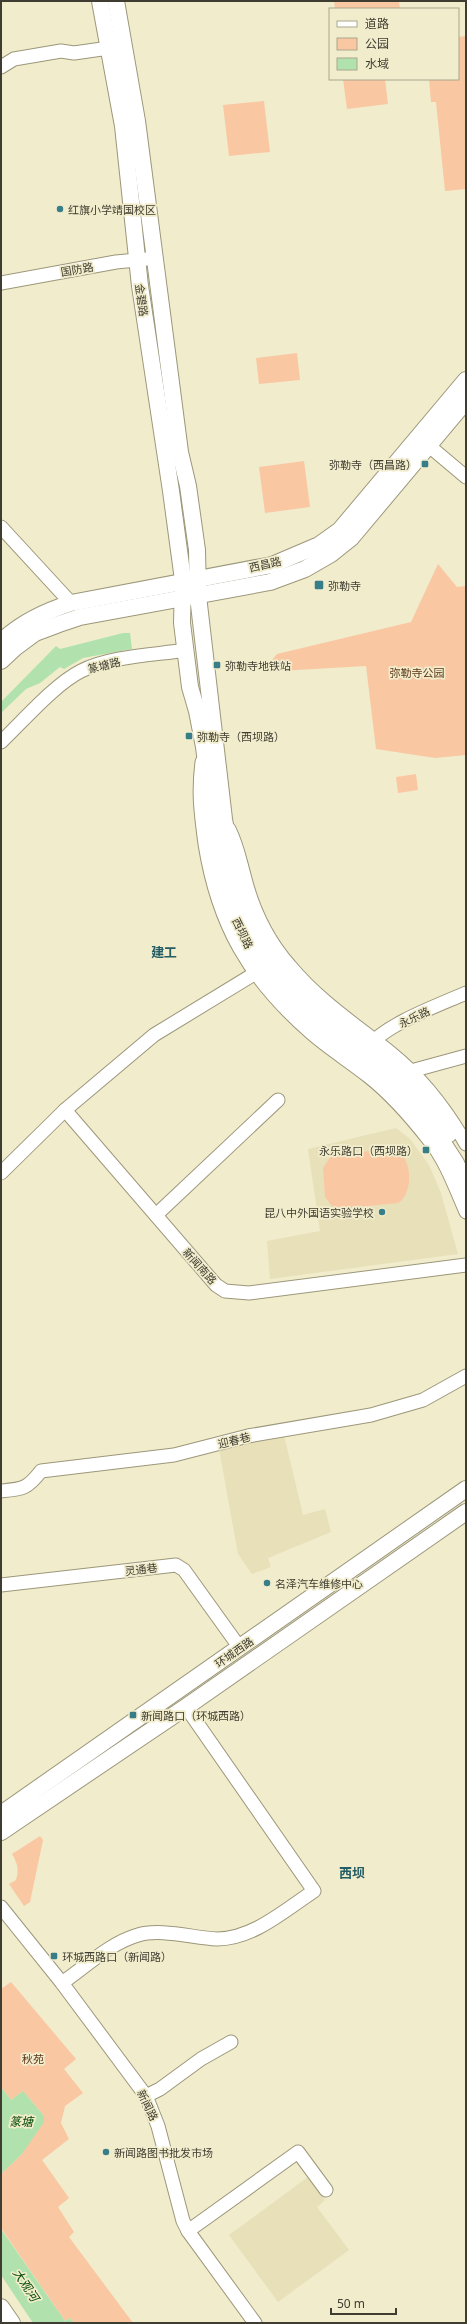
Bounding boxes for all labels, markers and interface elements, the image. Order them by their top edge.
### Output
legend [329,8,459,80]
text: 道路 [365,15,389,32]
text: 公园 [365,35,389,52]
text: 水域 [365,55,389,72]
place label: 红旗小学靖国校区 [68,202,156,217]
marker: 红旗小学靖国校区 [55,204,65,214]
street label: 国防路 [59,259,95,279]
street label: 金碧路 [132,283,152,317]
place label: 弥勒寺（西昌路） [329,457,417,472]
marker: 弥勒寺（西昌路） [420,459,430,469]
street label: 西昌路 [247,553,283,575]
place label: 弥勒寺 [328,578,361,593]
marker: 弥勒寺 [313,579,325,591]
street label: 篆塘路 [86,654,122,676]
place label: 弥勒寺地铁站 [225,658,291,673]
marker: 弥勒寺地铁站 [212,660,222,670]
park label: 弥勒寺公园 [390,665,445,680]
place label: 弥勒寺（西坝路） [197,729,285,744]
marker: 弥勒寺（西坝路） [184,731,194,741]
street label: 西坝路 [229,915,257,951]
district label: 建工 [151,943,177,961]
street label: 永乐路 [396,1003,432,1031]
place label: 永乐路口（西坝路） [319,1143,418,1158]
marker: 永乐路口（西坝路） [421,1145,431,1155]
place label: 昆八中外国语实验学校 [264,1205,374,1220]
marker: 昆八中外国语实验学校 [377,1207,387,1217]
street label: 新闻南路 [180,1245,220,1287]
street label: 迎春巷 [216,1429,252,1451]
street label: 灵通巷 [124,1560,158,1578]
place label: 名泽汽车维修中心 [275,1576,363,1591]
marker: 名泽汽车维修中心 [262,1578,272,1588]
street label: 环城西路 [212,1633,256,1671]
place label: 新闻路口（环城西路） [141,1708,251,1723]
marker: 新闻路口（环城西路） [128,1710,138,1720]
district label: 西坝 [339,1864,365,1882]
place label: 环城西路口（新闻路） [62,1949,172,1964]
marker: 环城西路口（新闻路） [49,1951,59,1961]
park label: 秋苑 [22,2051,44,2066]
street label: 新闻路 [134,2087,162,2123]
water label: 篆塘 [9,2113,35,2130]
place label: 新闻路图书批发市场 [114,2145,213,2160]
marker: 新闻路图书批发市场 [101,2147,111,2157]
water label: 大观河 [9,2265,44,2306]
scale bar [331,2290,396,2316]
text: 50 m [337,2295,365,2312]

